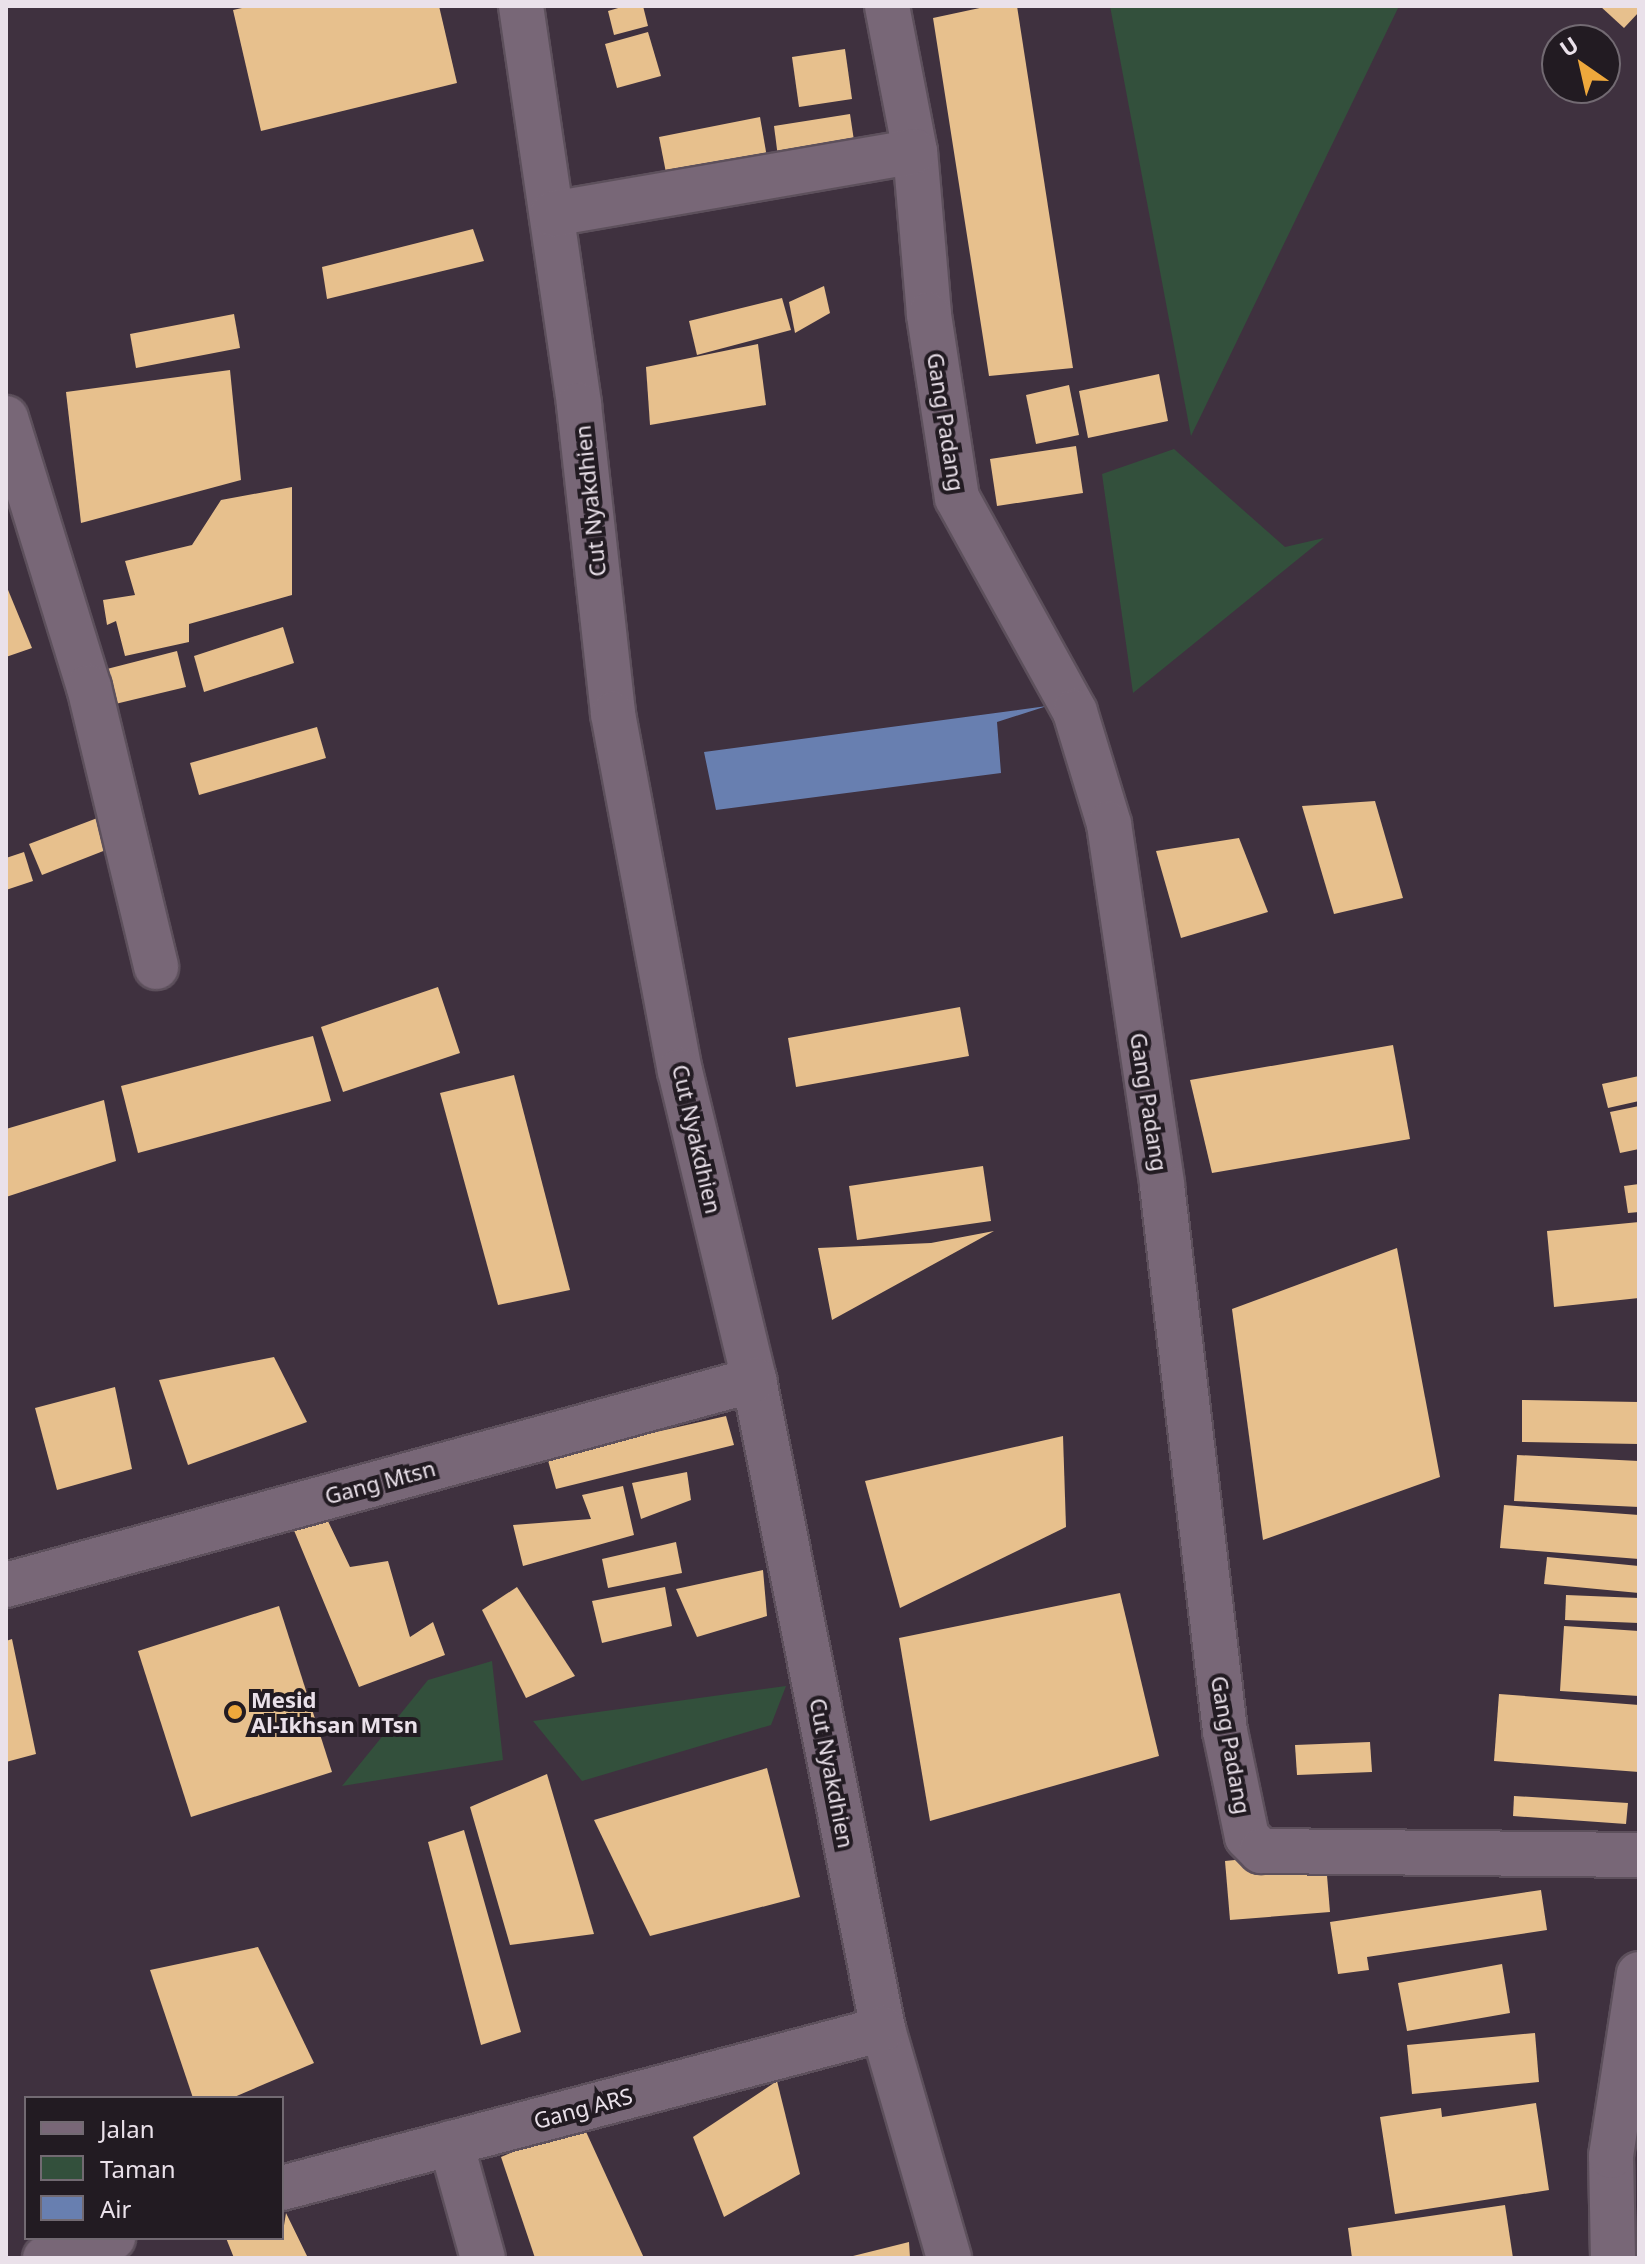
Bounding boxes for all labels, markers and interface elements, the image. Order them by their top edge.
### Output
north arrow [1541,24,1621,104]
text: U [1553,29,1584,63]
street label: Gang Padang [922,351,970,493]
street label: Cut Nyakdhien [569,424,611,578]
street label: Gang Padang [1125,1031,1173,1173]
street label: Cut Nyakdhien [667,1062,727,1216]
street label: Gang Mtsn [322,1455,438,1509]
street label: Gang Padang [1206,1674,1256,1816]
place label: Mesid Al-Ikhsan MTsn [251,1686,418,1738]
street label: Cut Nyakdhien [805,1696,859,1850]
marker: Mesid Al-Ikhsan MTsn [226,1703,244,1721]
street label: Gang ARS [531,2082,635,2134]
legend [24,2096,284,2240]
text: Jalan [100,2112,155,2145]
text: Taman [100,2152,176,2185]
text: Air [100,2192,131,2225]

